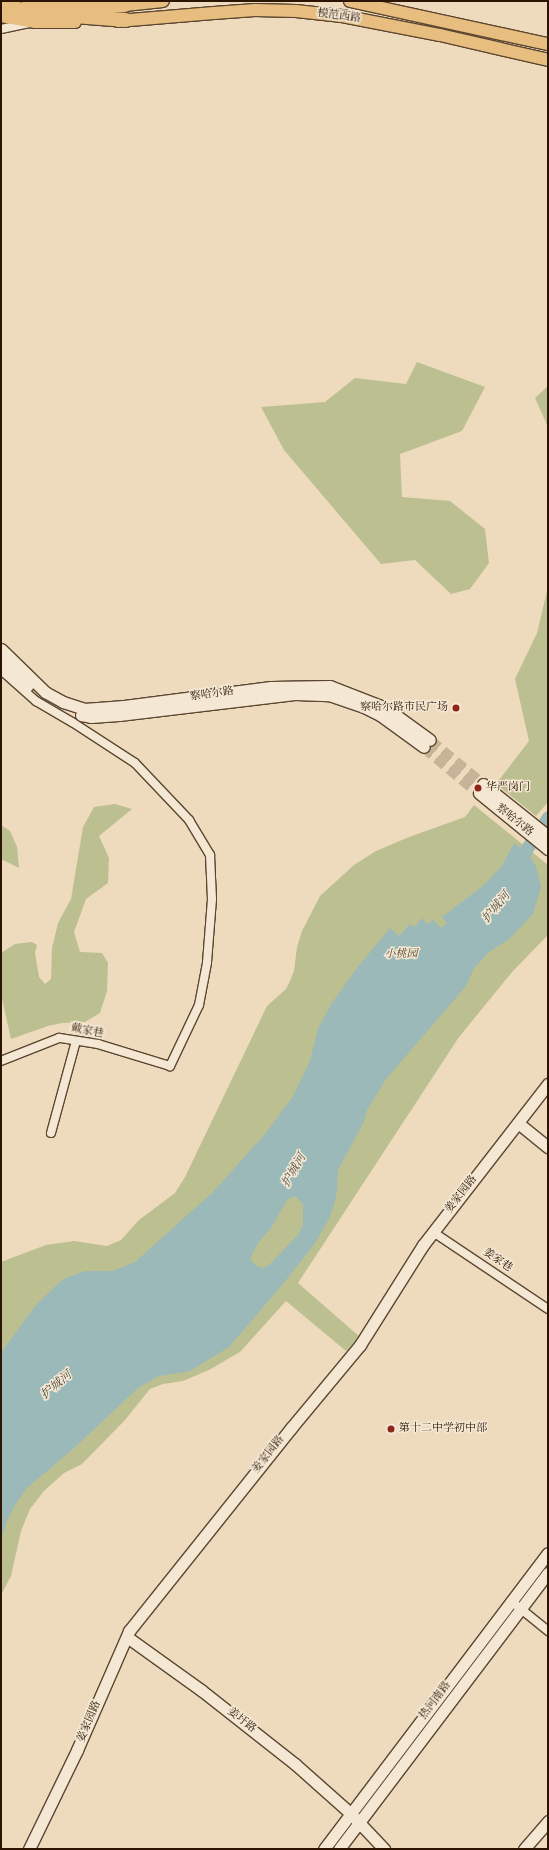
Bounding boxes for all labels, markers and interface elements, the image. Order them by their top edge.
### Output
street label: 模范西路 [316,7,362,27]
street label: 察哈尔路 [189,685,235,705]
place label: 察哈尔路市民广场 [360,701,448,715]
marker: 察哈尔路市民广场 [451,703,461,713]
place label: 华严岗门 [486,781,530,795]
marker: 华严岗门 [473,783,483,793]
street label: 察哈尔路 [493,802,535,840]
water label: 护城河 [480,890,514,926]
park label: 小桃园 [385,948,417,962]
street label: 戴家巷 [70,1022,104,1042]
water label: 护城河 [280,1152,310,1190]
street label: 姜家园路 [443,1174,481,1216]
street label: 姜家巷 [480,1246,514,1276]
water label: 护城河 [39,1369,75,1403]
place label: 第十二中学初中部 [399,1422,487,1436]
marker: 第十二中学初中部 [386,1424,396,1434]
street label: 姜家园路 [250,1434,288,1476]
street label: 热河南路 [417,1679,455,1723]
street label: 姜家园路 [75,1699,105,1745]
street label: 姜圩路 [224,1706,258,1736]

